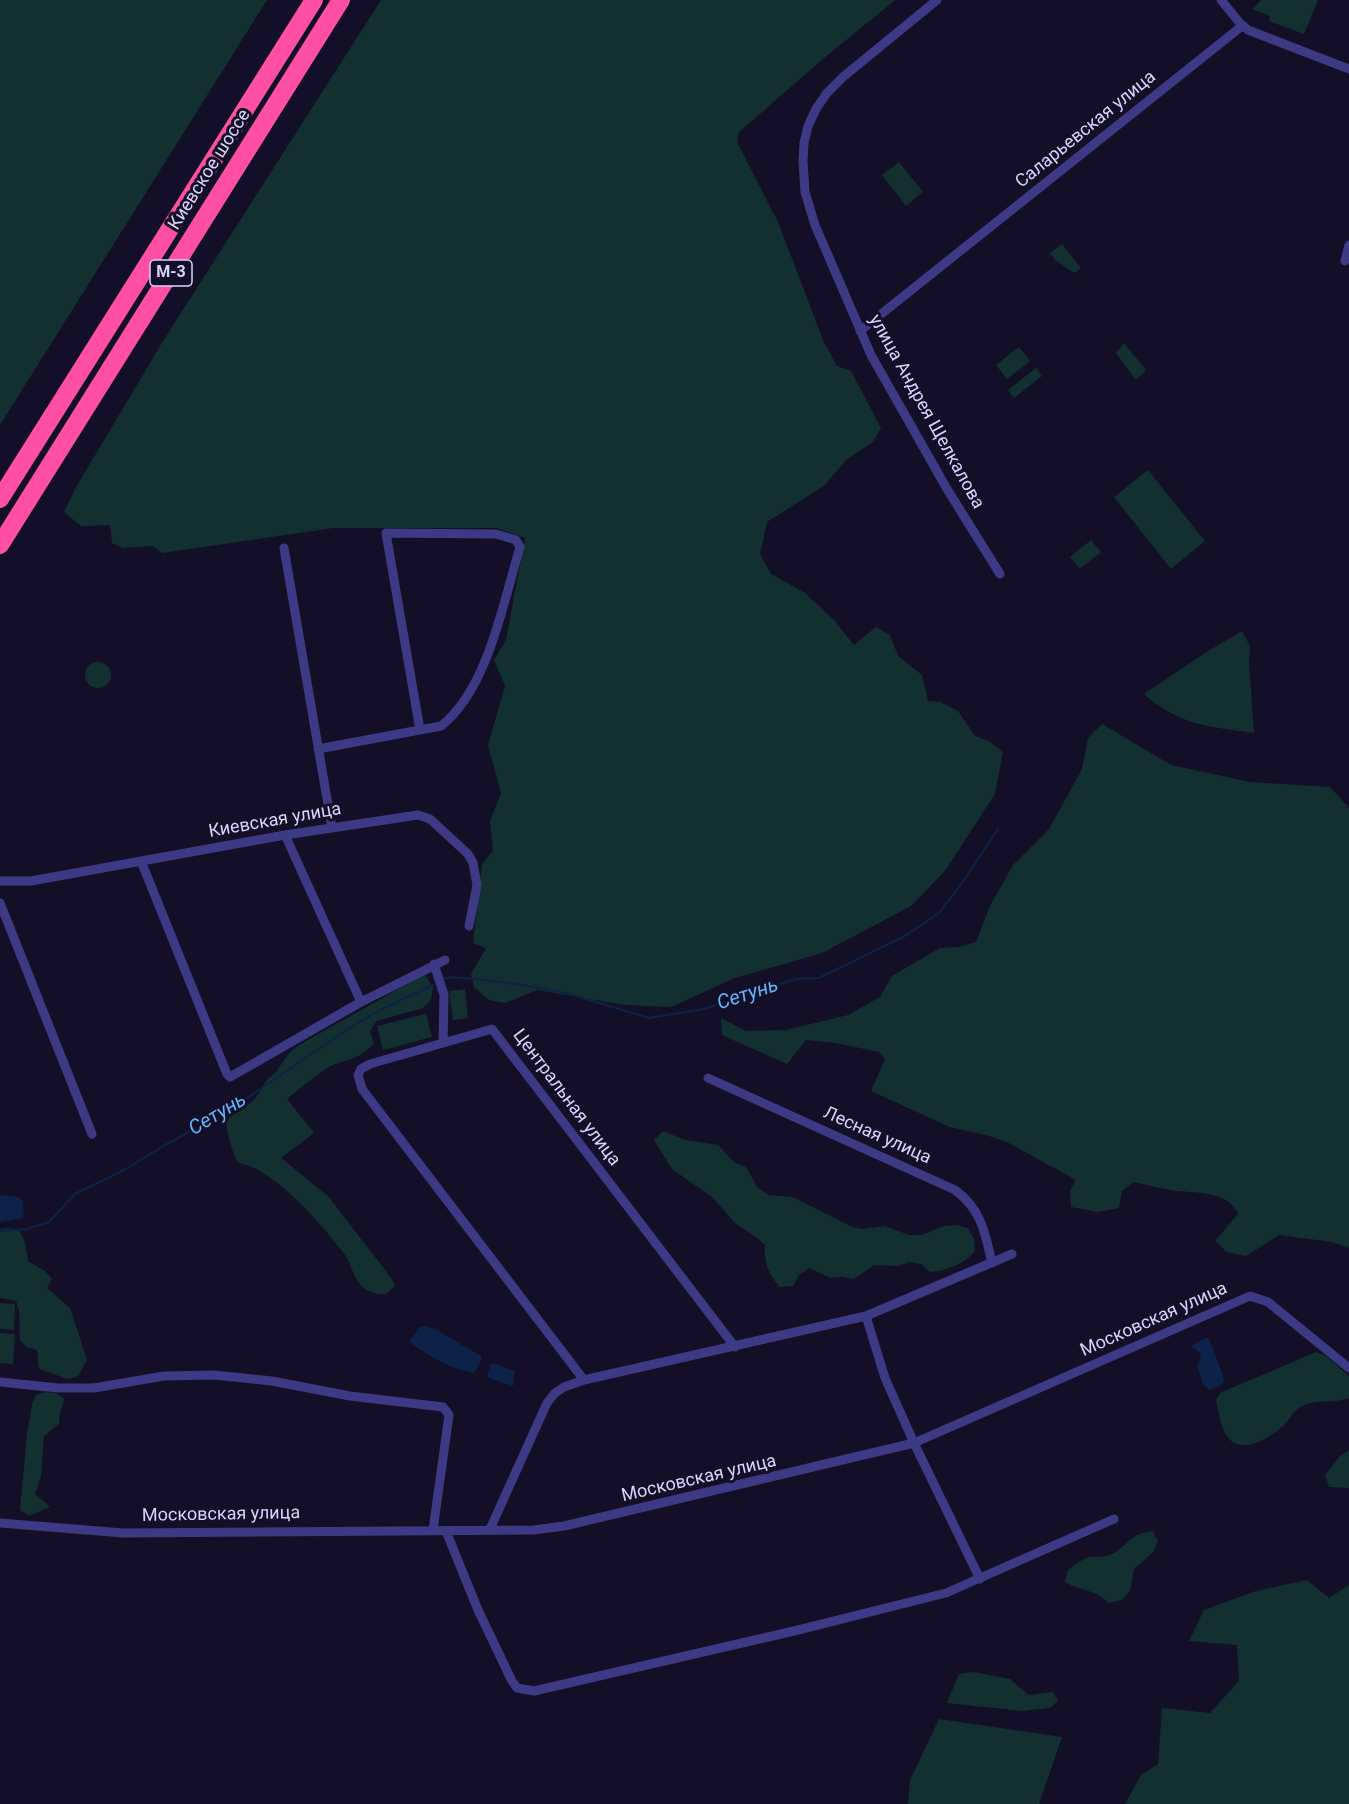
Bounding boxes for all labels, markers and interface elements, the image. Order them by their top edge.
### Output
street label: Саларьевская улица [1012,67,1160,193]
street label: Киевское шоссе [164,106,256,234]
road number: М-3 [150,260,192,286]
street label: улица Андрея Щелкалова [864,311,988,513]
street label: Киевская улица [207,799,343,843]
water label: Сетунь [714,974,782,1016]
street label: Центральная улица [507,1025,625,1171]
water label: Сетунь [185,1088,251,1142]
street label: Лесная улица [820,1103,934,1169]
street label: Московская улица [1077,1278,1231,1362]
street label: Московская улица [619,1451,779,1507]
street label: Московская улица [142,1503,300,1527]

